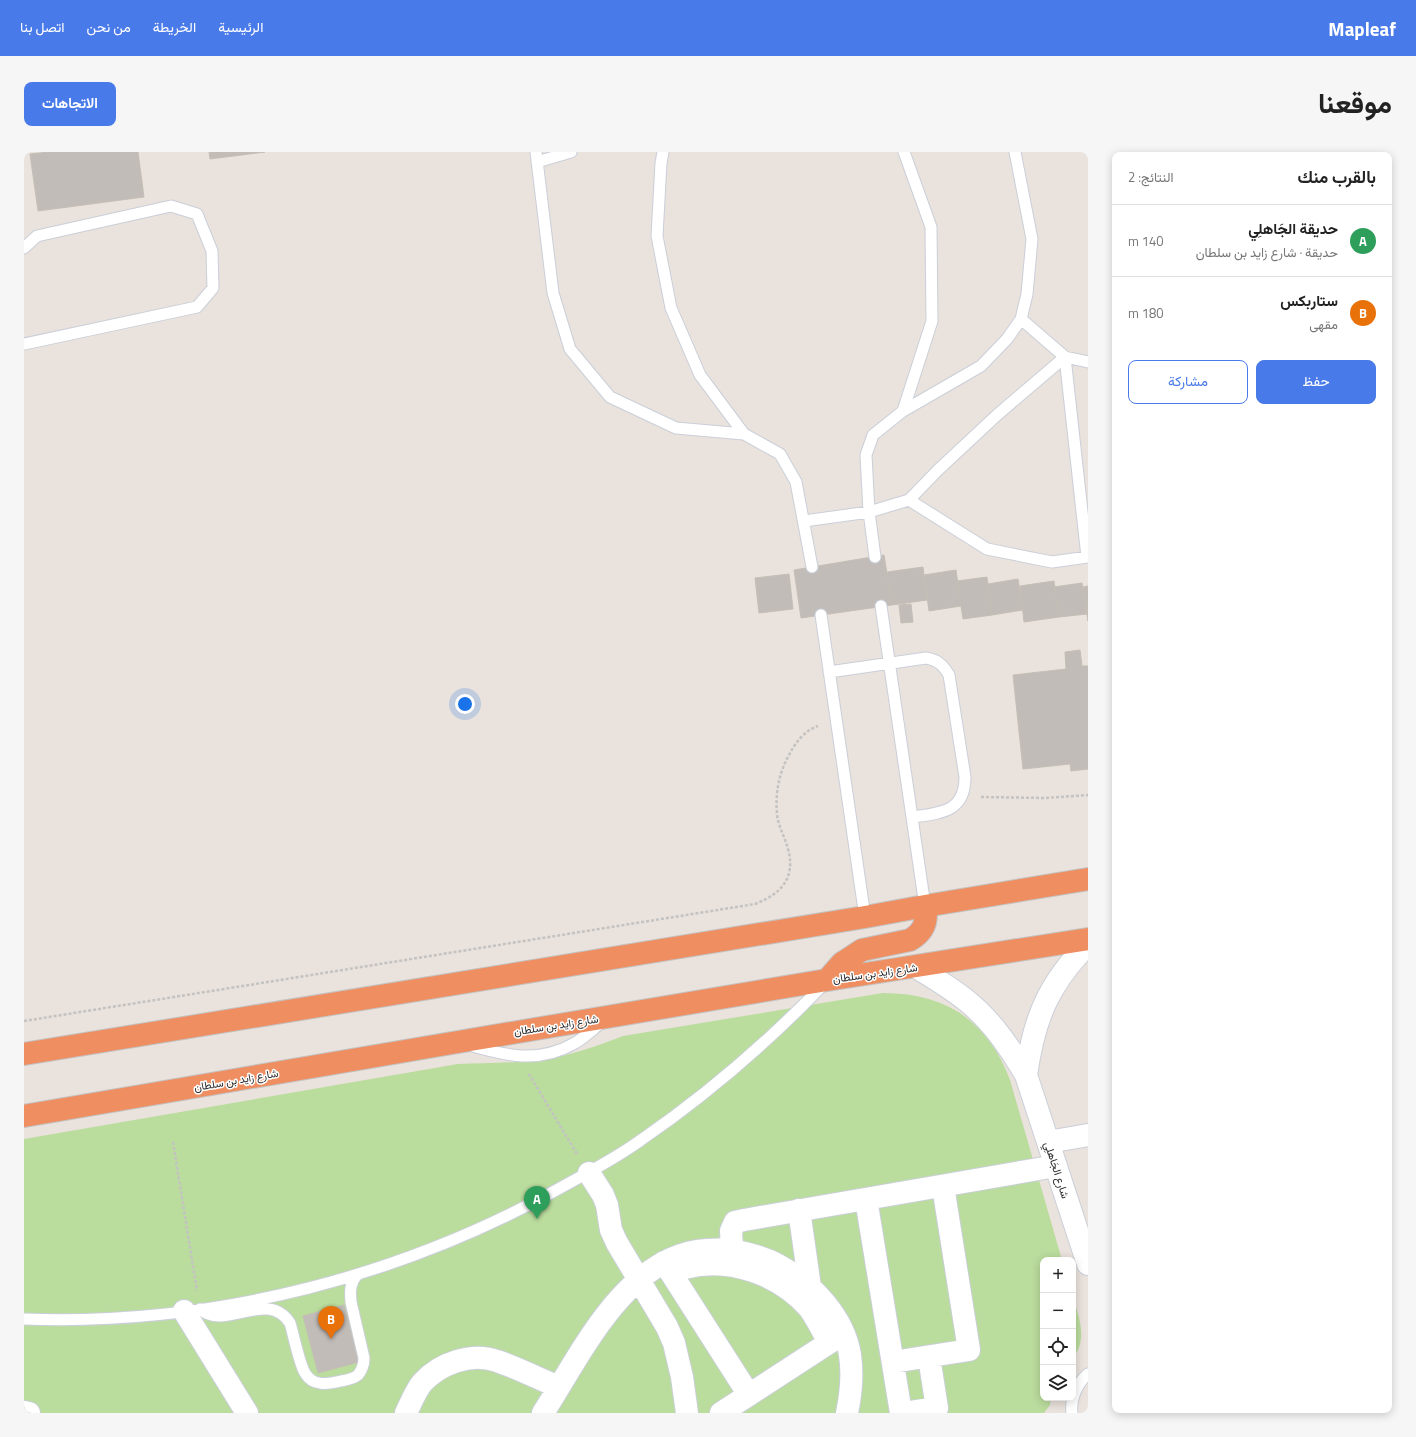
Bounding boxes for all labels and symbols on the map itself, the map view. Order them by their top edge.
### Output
your location [455,694,475,714]
street label: شارع زايد بن سلطان [832,959,919,987]
street label: شارع زايد بن سلطان [513,1010,600,1040]
street label: شارع زايد بن سلطان [193,1065,280,1095]
street label: شارع الجَاهلِي [1038,1140,1074,1201]
pin: A [524,1186,550,1219]
pin: B [318,1306,344,1339]

